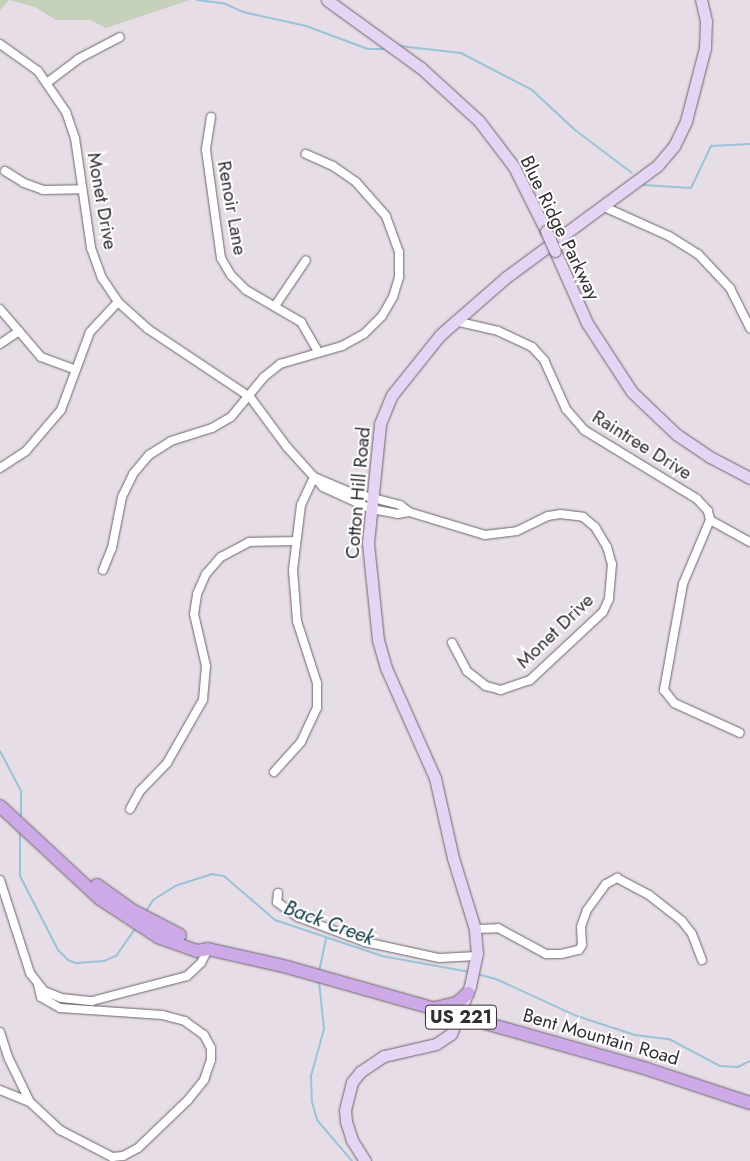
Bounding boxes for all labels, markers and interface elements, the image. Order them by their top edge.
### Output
street label: Monet Drive [82,151,122,251]
street label: Blue Ridge Parkway [515,152,605,304]
street label: Renoir Lane [212,159,252,257]
street label: Raintree Drive [588,405,696,485]
street label: Cotton Hill Road [341,426,375,560]
street label: Monet Drive [512,589,598,673]
water label: Back Creek [281,896,377,950]
road number: US 221 [425,1002,497,1032]
street label: Bent Mountain Road [520,1004,682,1070]

